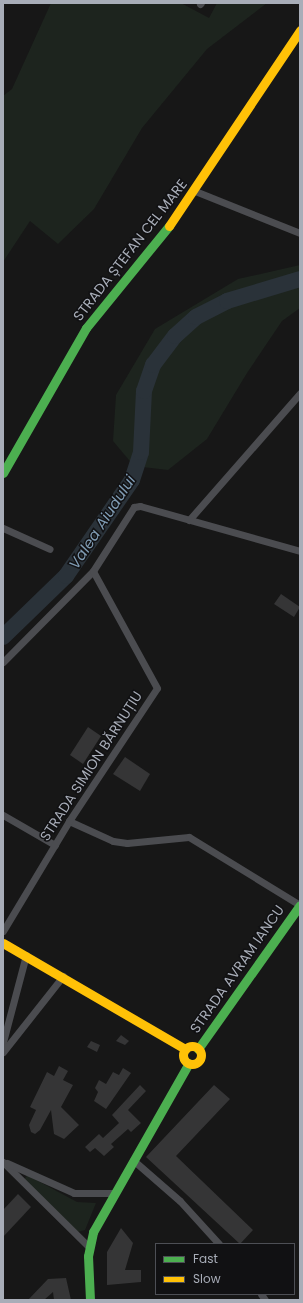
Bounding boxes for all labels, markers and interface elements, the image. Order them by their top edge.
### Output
street label: STRADA ȘTEFAN CEL MARE [70,176,190,324]
water label: Valea Aiudului [65,472,139,572]
street label: STRADA SIMION BĂRNUȚIU [36,688,146,844]
street label: STRADA AVRAM IANCU [186,902,288,1036]
legend [155,1243,295,1295]
text: Fast [193,1250,218,1267]
text: Slow [193,1270,221,1287]

